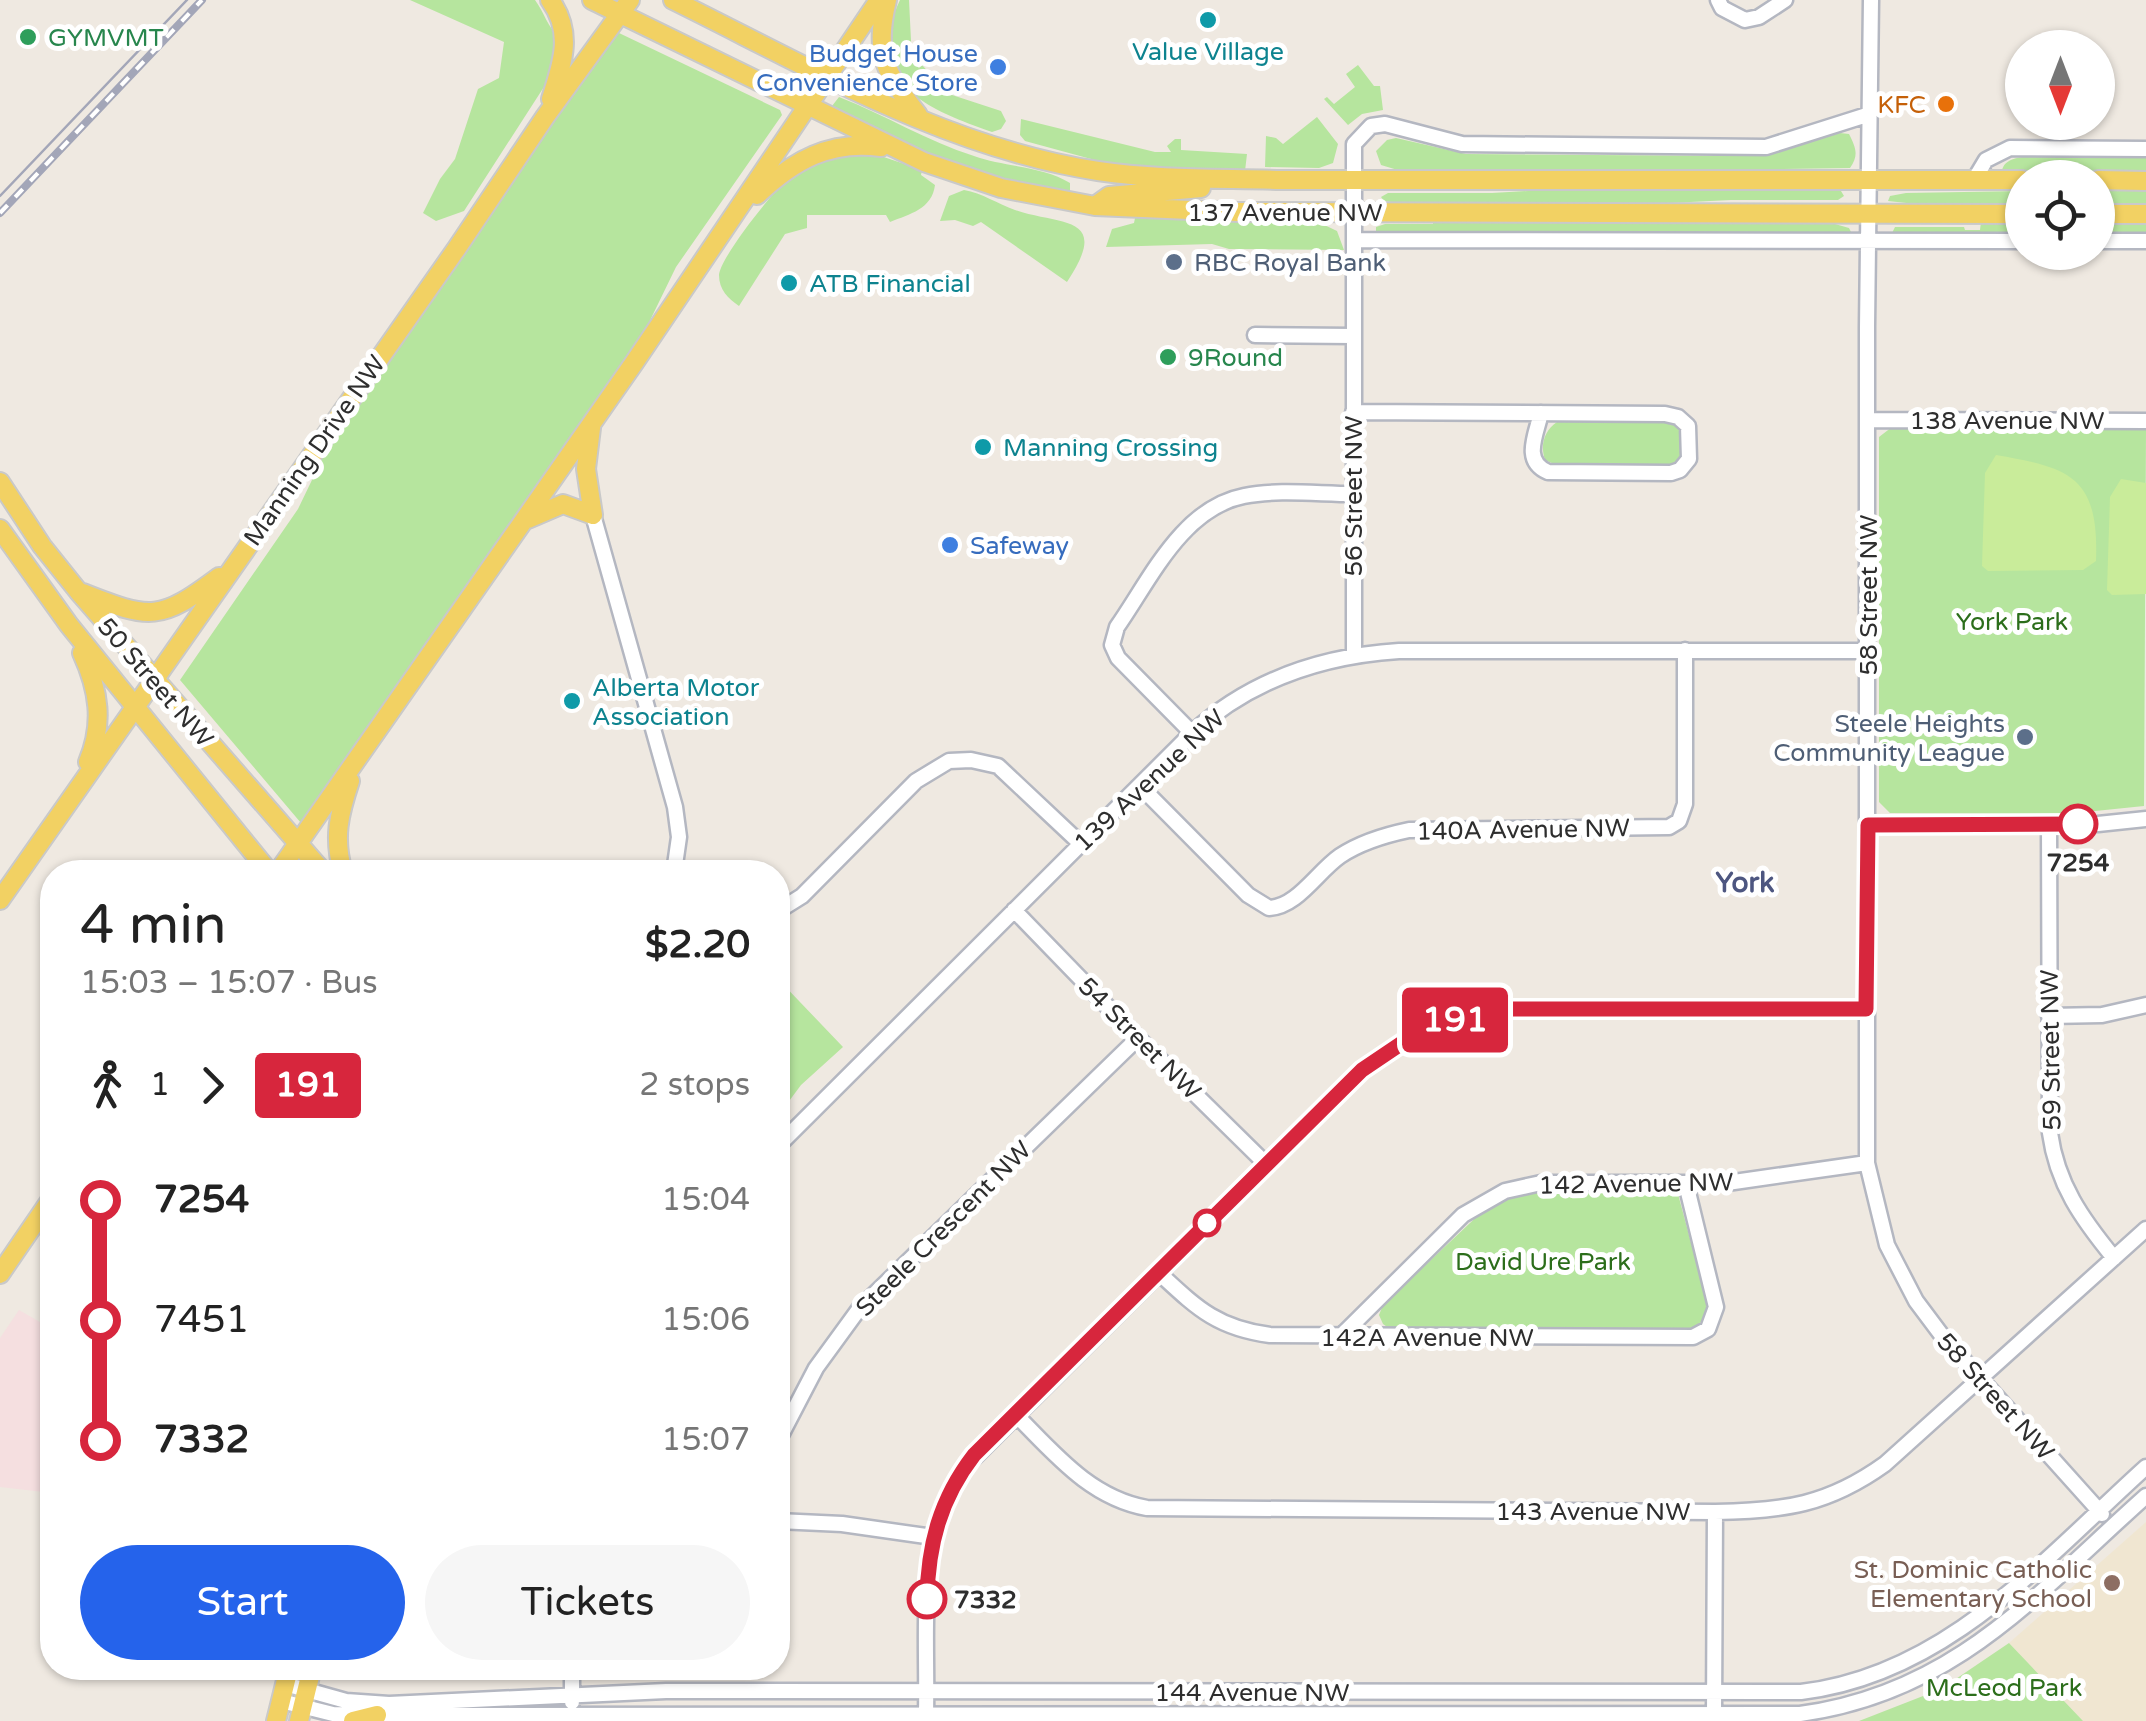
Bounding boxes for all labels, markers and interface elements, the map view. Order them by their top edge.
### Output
marker: Value Village [1197,9,1219,31]
place label: GYMVMT [48,23,164,53]
marker: GYMVMT [17,26,39,48]
north arrow [2005,30,2115,140]
map controls [2005,30,2115,270]
place label: Value Village [1132,37,1284,67]
place label: Budget House Convenience Store [756,39,978,98]
marker: Budget House Convenience Store [987,56,1009,78]
place label: KFC [1877,90,1926,120]
marker: KFC [1935,93,1957,115]
button: locate [2005,160,2115,270]
street label: 137 Avenue NW [1188,198,1382,228]
place label: RBC Royal Bank [1194,248,1386,278]
marker: RBC Royal Bank [1163,251,1185,273]
place label: ATB Financial [809,269,971,299]
marker: ATB Financial [778,272,800,294]
place label: 9Round [1188,343,1283,373]
marker: 9Round [1157,346,1179,368]
street label: Manning Drive NW [238,349,392,552]
street label: 138 Avenue NW [1910,406,2104,436]
street label: 56 Street NW [1339,415,1369,577]
place label: Manning Crossing [1003,433,1218,463]
marker: Manning Crossing [972,436,994,458]
street label: 58 Street NW [1854,514,1884,676]
place label: Safeway [970,531,1069,561]
marker: Safeway [939,534,961,556]
park label: York Park [1956,607,2068,637]
street label: 50 Street NW [91,612,219,753]
place label: Alberta Motor Association [592,673,760,732]
marker: Alberta Motor Association [561,690,583,712]
street label: 139 Avenue NW [1068,703,1231,858]
place label: Steele Heights Community League [1773,709,2005,768]
marker: Steele Heights Community League [2014,726,2036,748]
marker: 7254 [2059,805,2097,843]
street label: 140A Avenue NW [1416,813,1630,847]
place label: 7254 [2047,848,2110,878]
district label: York [1716,866,1774,900]
text: 4 min [80,893,227,959]
text: $2.20 [645,922,750,968]
text: 15:03 – 15:07 · Bus [80,964,378,1002]
street label: 59 Street NW [2035,969,2067,1131]
street label: 54 Street NW [1072,971,1207,1106]
line badge: 191 [1398,988,1512,1052]
text: 191 [1422,999,1488,1041]
icon: walk [80,1058,135,1113]
icon: forward [185,1058,240,1113]
text: 191 [275,1064,341,1106]
text: 1 [150,1066,170,1104]
text: 2 stops [639,1066,750,1104]
street label: Steele Crescent NW [850,1135,1038,1323]
street label: 142 Avenue NW [1538,1167,1734,1201]
text: 7254 [154,1177,249,1223]
text: 15:04 [661,1181,750,1219]
unlabelled marker [1194,1210,1220,1236]
park label: David Ure Park [1455,1247,1631,1277]
text: 7451 [154,1297,249,1343]
text: 15:06 [661,1301,750,1339]
street label: 142A Avenue NW [1320,1323,1534,1353]
street label: 58 Street NW [1930,1327,2060,1467]
text: 7332 [154,1417,249,1463]
text: 15:07 [661,1421,750,1459]
street label: 143 Avenue NW [1496,1497,1690,1527]
button: Start [80,1545,405,1660]
button: Tickets [425,1545,750,1660]
place label: St. Dominic Catholic Elementary School [1854,1555,2092,1614]
marker: St. Dominic Catholic Elementary School [2101,1572,2123,1594]
marker: 7332 [908,1580,946,1618]
place label: 7332 [954,1585,1017,1615]
park label: McLeod Park [1926,1673,2082,1703]
street label: 144 Avenue NW [1155,1678,1349,1708]

